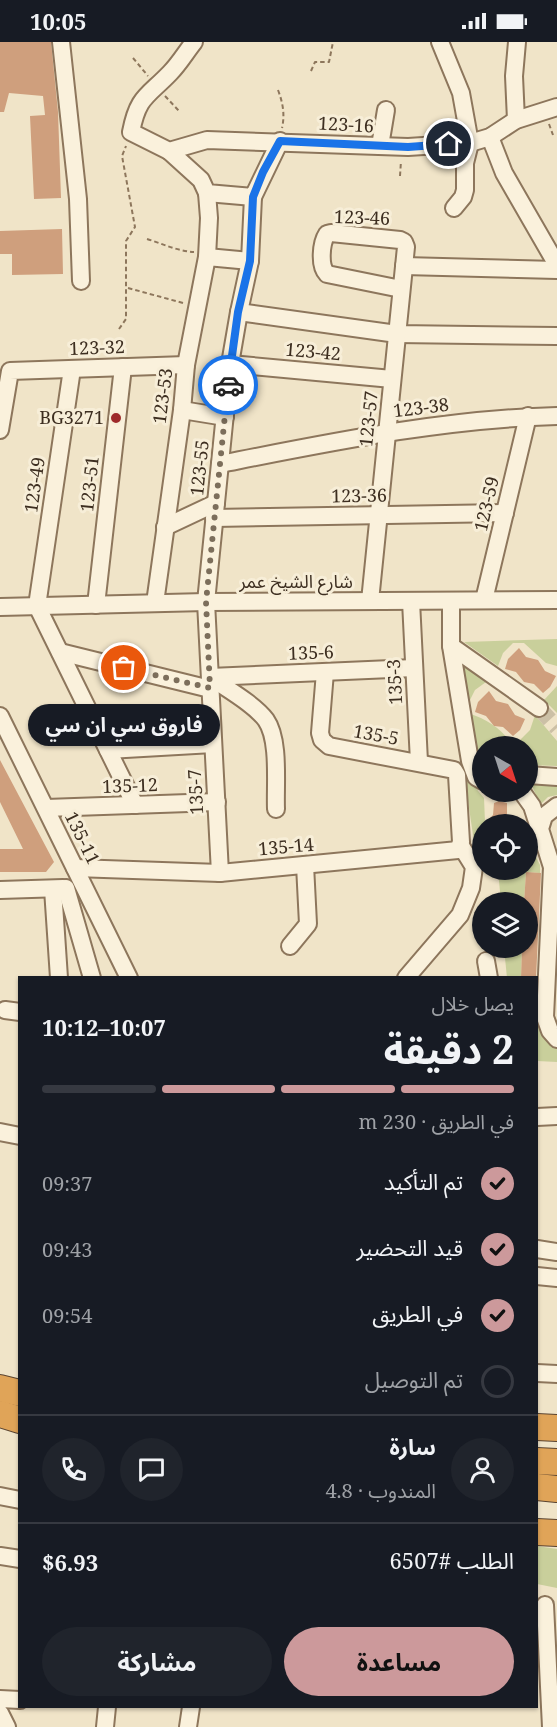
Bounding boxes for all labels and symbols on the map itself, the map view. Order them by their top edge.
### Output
street label: 123-16 [318,111,375,137]
pin [423,118,474,169]
street label: 123-46 [334,204,390,230]
street label: 123-32 [69,334,125,360]
street label: 123-42 [284,337,342,365]
courier [198,355,258,415]
street label: 123-53 [147,367,177,425]
street label: 123-57 [353,390,383,448]
street label: 123-38 [392,392,450,422]
place label: BG3271 [39,405,104,429]
marker: BG3271 [109,411,123,425]
street label: 123-55 [184,439,214,497]
street label: 123-51 [74,455,104,513]
street label: 123-49 [18,456,50,514]
street label: 123-59 [468,474,504,534]
street label: 123-36 [331,483,387,507]
street label: شارع الشيخ عمر [238,569,353,596]
street label: 135-6 [288,639,334,665]
pin [98,642,149,693]
street label: 135-3 [381,659,407,706]
callout: فاروق سي ان سي [28,704,220,746]
street label: 135-5 [352,718,401,750]
north arrow [472,736,538,802]
street label: 135-7 [182,769,208,816]
street label: 135-12 [102,772,158,798]
street label: 135-11 [60,807,106,868]
street label: 135-14 [257,832,315,860]

